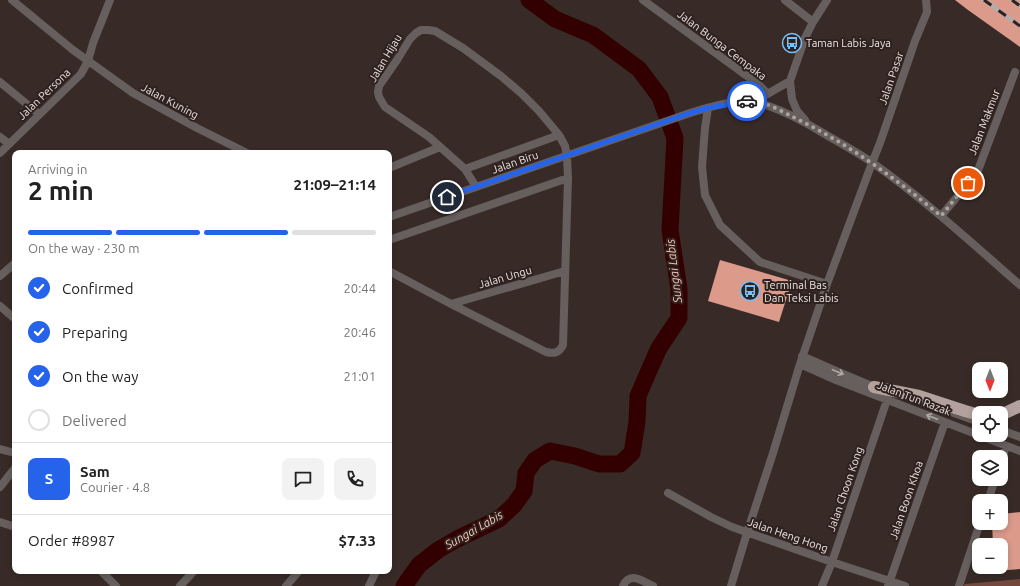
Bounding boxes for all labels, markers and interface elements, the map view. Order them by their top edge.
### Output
street label: Jalan Bunga Cempaka [675,8,769,82]
street label: Jalan Hijau [366,32,404,84]
bus stop icon: Taman Labis Jaya [781,32,803,54]
place label: Taman Labis Jaya [806,37,891,49]
street label: Jalan Pasar [876,49,906,106]
street label: Jalan Persona [15,66,73,122]
street label: Jalan Kuning [139,81,201,121]
courier [727,81,767,121]
street label: Jalan Makmur [966,87,1002,156]
icon: car [736,90,758,112]
street label: Jalan Biru [490,148,540,176]
text: Arriving in [28,162,87,176]
pin [951,166,985,200]
icon: bag [957,172,979,194]
text: 2 min [28,176,94,205]
text: 21:09–21:14 [293,176,376,193]
pin [430,180,464,214]
icon: home [436,186,458,208]
water label: Sungai Labis [663,238,684,305]
text: On the way · 230 m [28,241,140,255]
street label: Jalan Ungu [477,264,533,290]
icon: check [28,277,50,299]
place label: Terminal Bas Dan Teksi Labis [764,279,839,304]
text: Confirmed [62,280,134,297]
bus stop icon: Terminal Bas Dan Teksi Labis [739,280,761,302]
text: 20:44 [343,281,376,295]
icon: check [28,321,50,343]
text: Preparing [62,324,128,341]
text: 20:46 [343,325,376,339]
north arrow [972,362,1008,398]
map controls [972,362,1008,574]
icon: check [28,365,50,387]
text: On the way [62,368,138,385]
text: 21:01 [343,369,376,383]
one-way arrow [831,369,843,376]
street label: Jalan Tun Razak [875,378,953,418]
button: locate [972,406,1008,442]
text: Delivered [62,412,127,429]
one-way arrow [926,412,938,420]
street label: Jalan Choon Kong [825,445,865,533]
button: layers [972,450,1008,486]
button: chat [282,458,324,500]
button: phone [334,458,376,500]
street label: Jalan Boon Khoa [887,459,925,541]
text: Sam [80,463,110,480]
text: S [45,470,53,487]
text: Courier · 4.8 [80,480,150,494]
button: + [972,494,1008,530]
water label: Sungai Labis [442,508,505,552]
street label: Jalan Heng Hong [746,516,830,554]
text: Order #8987 [28,532,115,549]
text: $7.33 [338,532,376,549]
button: − [972,538,1008,574]

